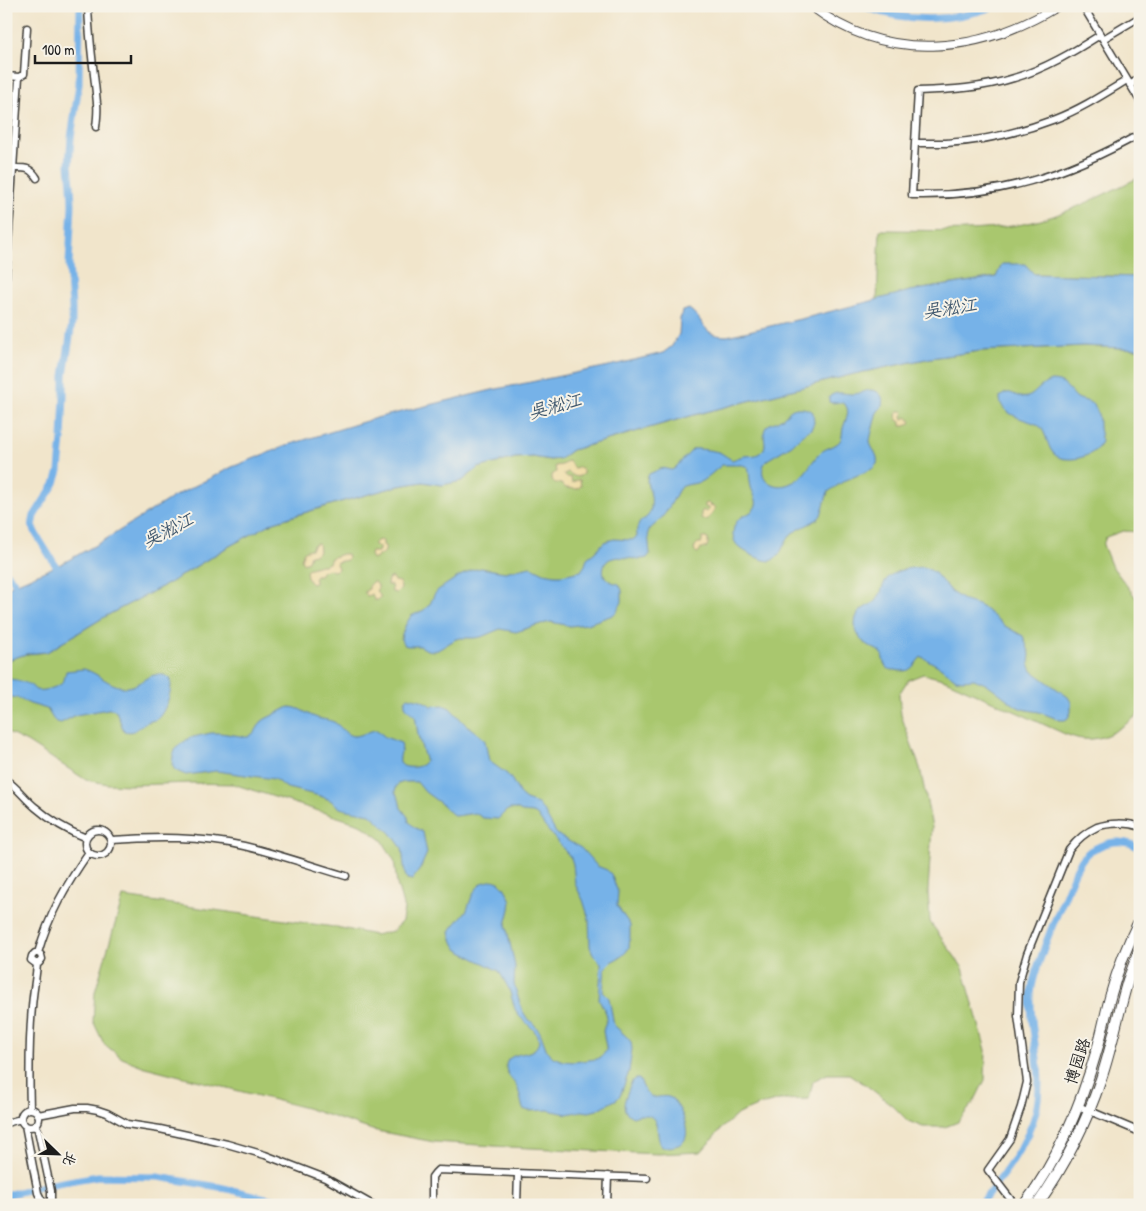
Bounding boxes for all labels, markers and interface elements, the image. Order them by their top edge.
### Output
scale bar [35,32,131,64]
text: 100 m [42,39,75,60]
water label: 吴淞江 [921,291,979,324]
water label: 吴淞江 [526,386,585,425]
water label: 吴淞江 [138,506,198,553]
street label: 博园路 [1059,1035,1095,1087]
north arrow [32,1128,82,1178]
text: 北 [59,1149,82,1169]

